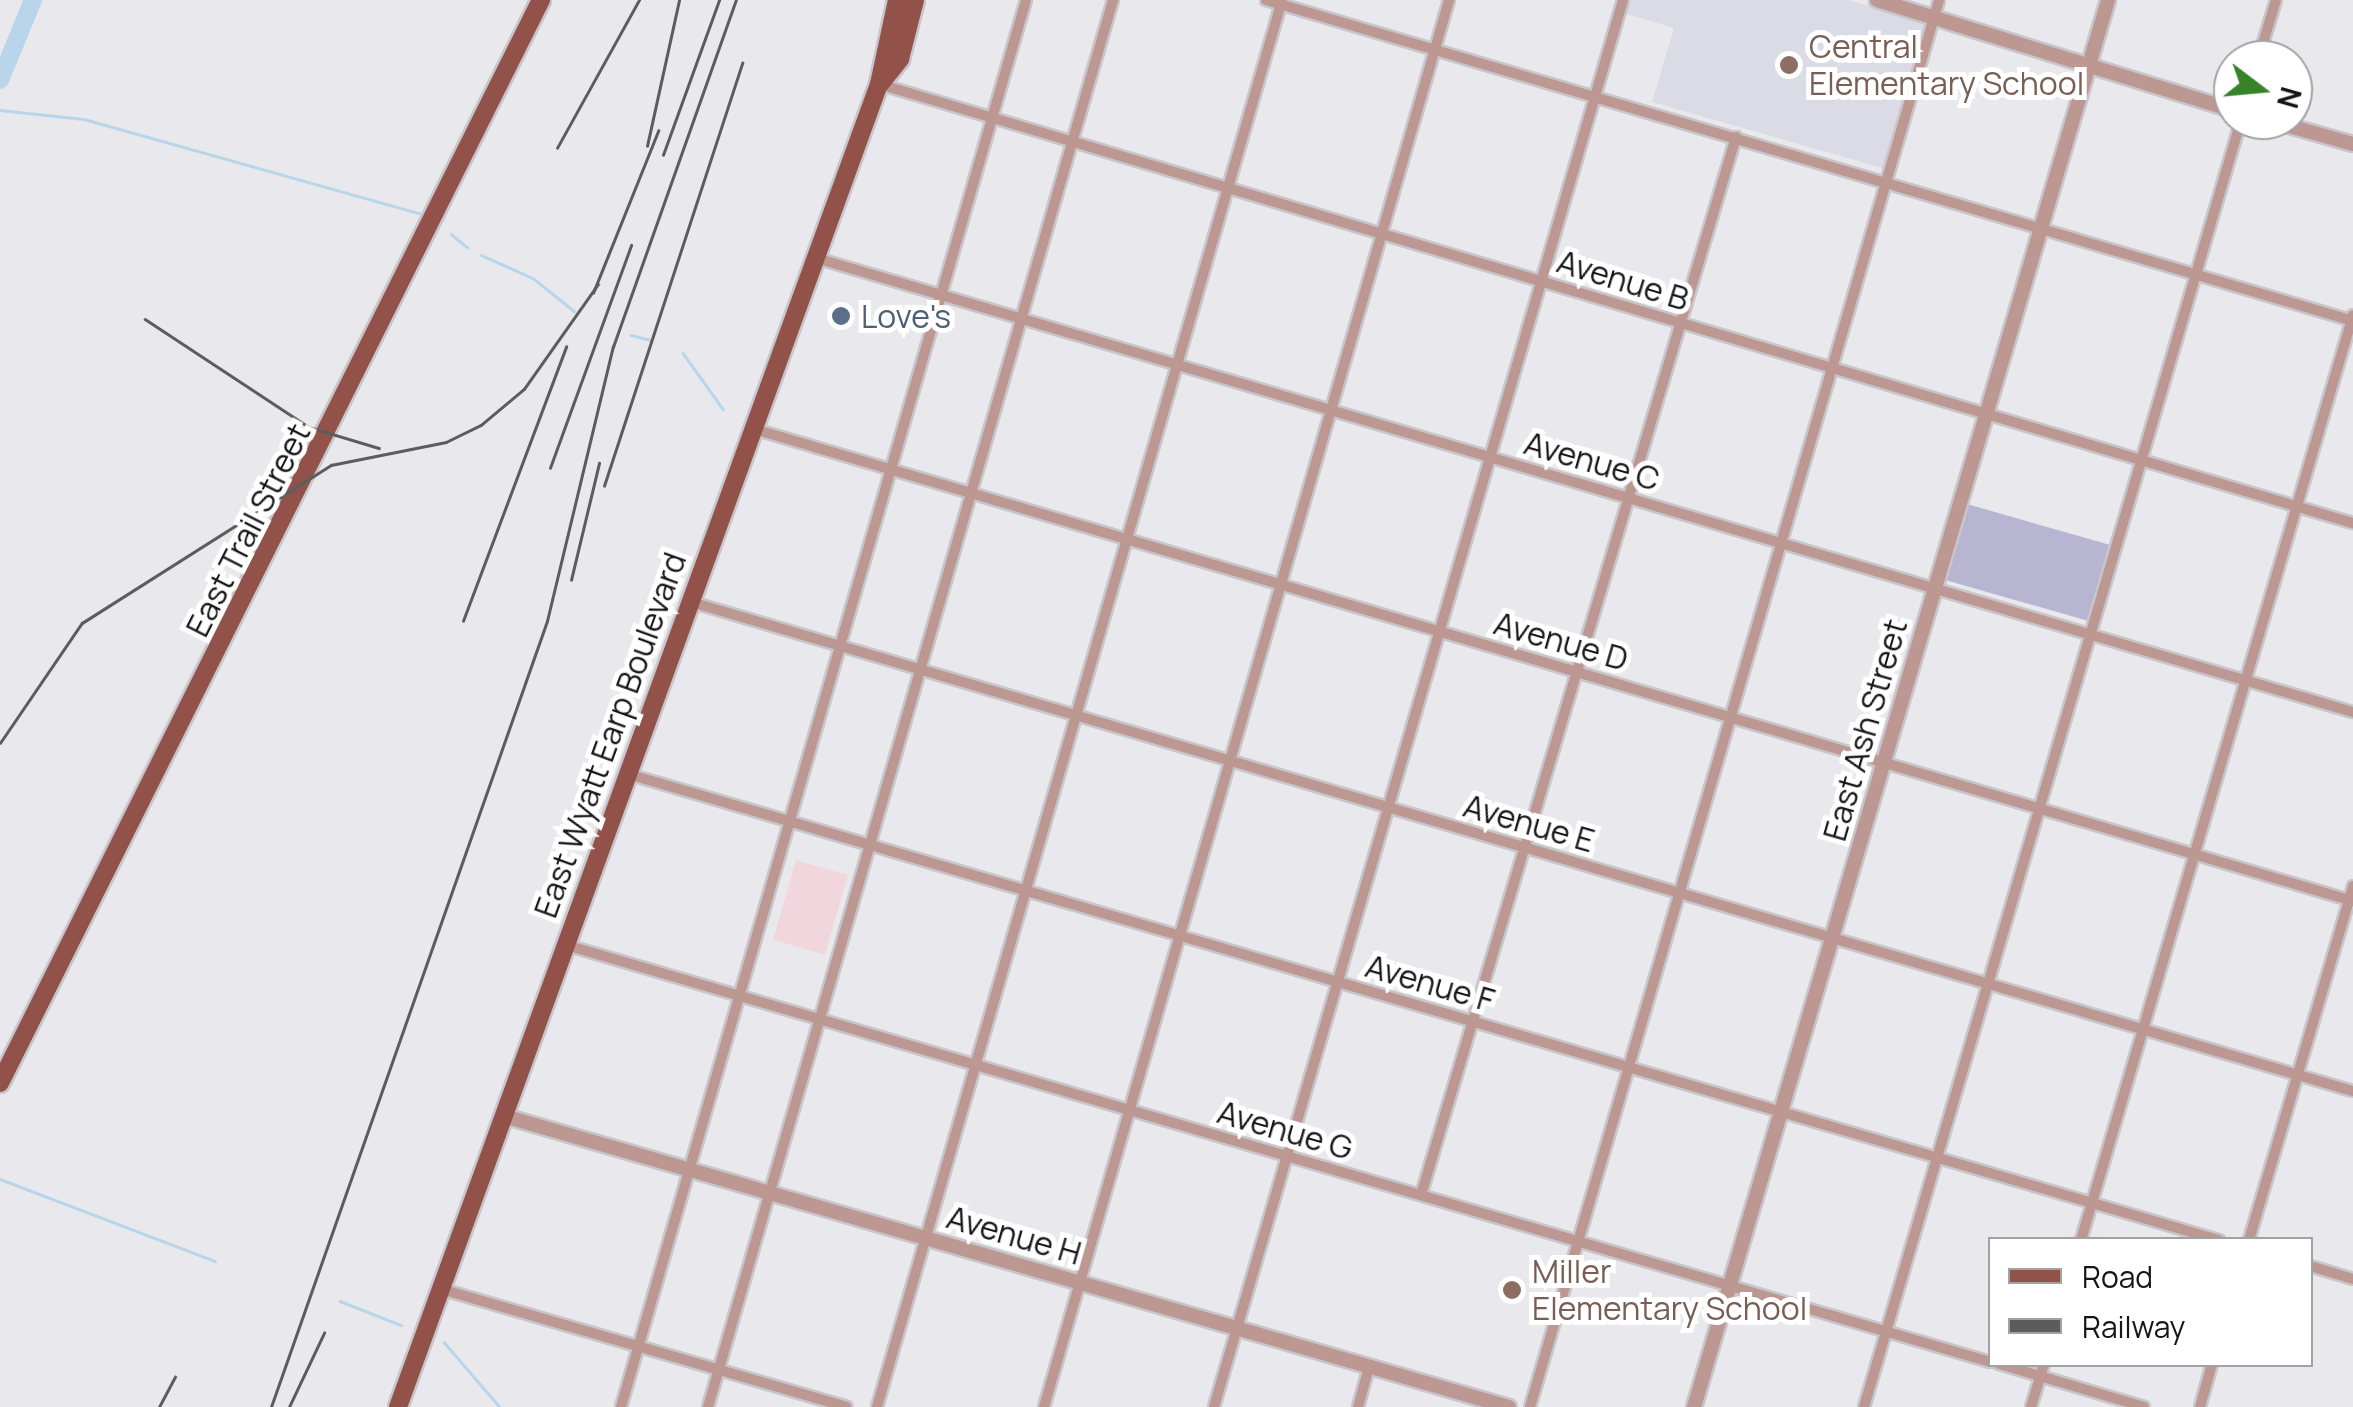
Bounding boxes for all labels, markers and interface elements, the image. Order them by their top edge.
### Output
place label: Central Elementary School [1809,28,2084,103]
north arrow [2213,40,2313,140]
marker: Central Elementary School [1778,54,1800,76]
text: N [2269,83,2311,113]
street label: Avenue B [1553,242,1693,318]
place label: Love's [861,297,951,335]
marker: Love's [830,305,852,327]
street label: East Trail Street [178,417,318,643]
street label: Avenue C [1520,423,1664,499]
street label: East Wyatt Earp Boulevard [526,547,694,923]
street label: Avenue D [1490,604,1632,678]
street label: East Ash Street [1815,615,1915,845]
street label: Avenue E [1459,786,1599,860]
street label: Avenue F [1361,946,1499,1020]
street label: Avenue G [1213,1092,1357,1168]
street label: Avenue H [942,1198,1086,1272]
legend [1988,1237,2313,1367]
place label: Miller Elementary School [1532,1253,1807,1328]
text: Road [2082,1256,2153,1297]
marker: Miller Elementary School [1501,1279,1523,1301]
text: Railway [2082,1306,2185,1347]

